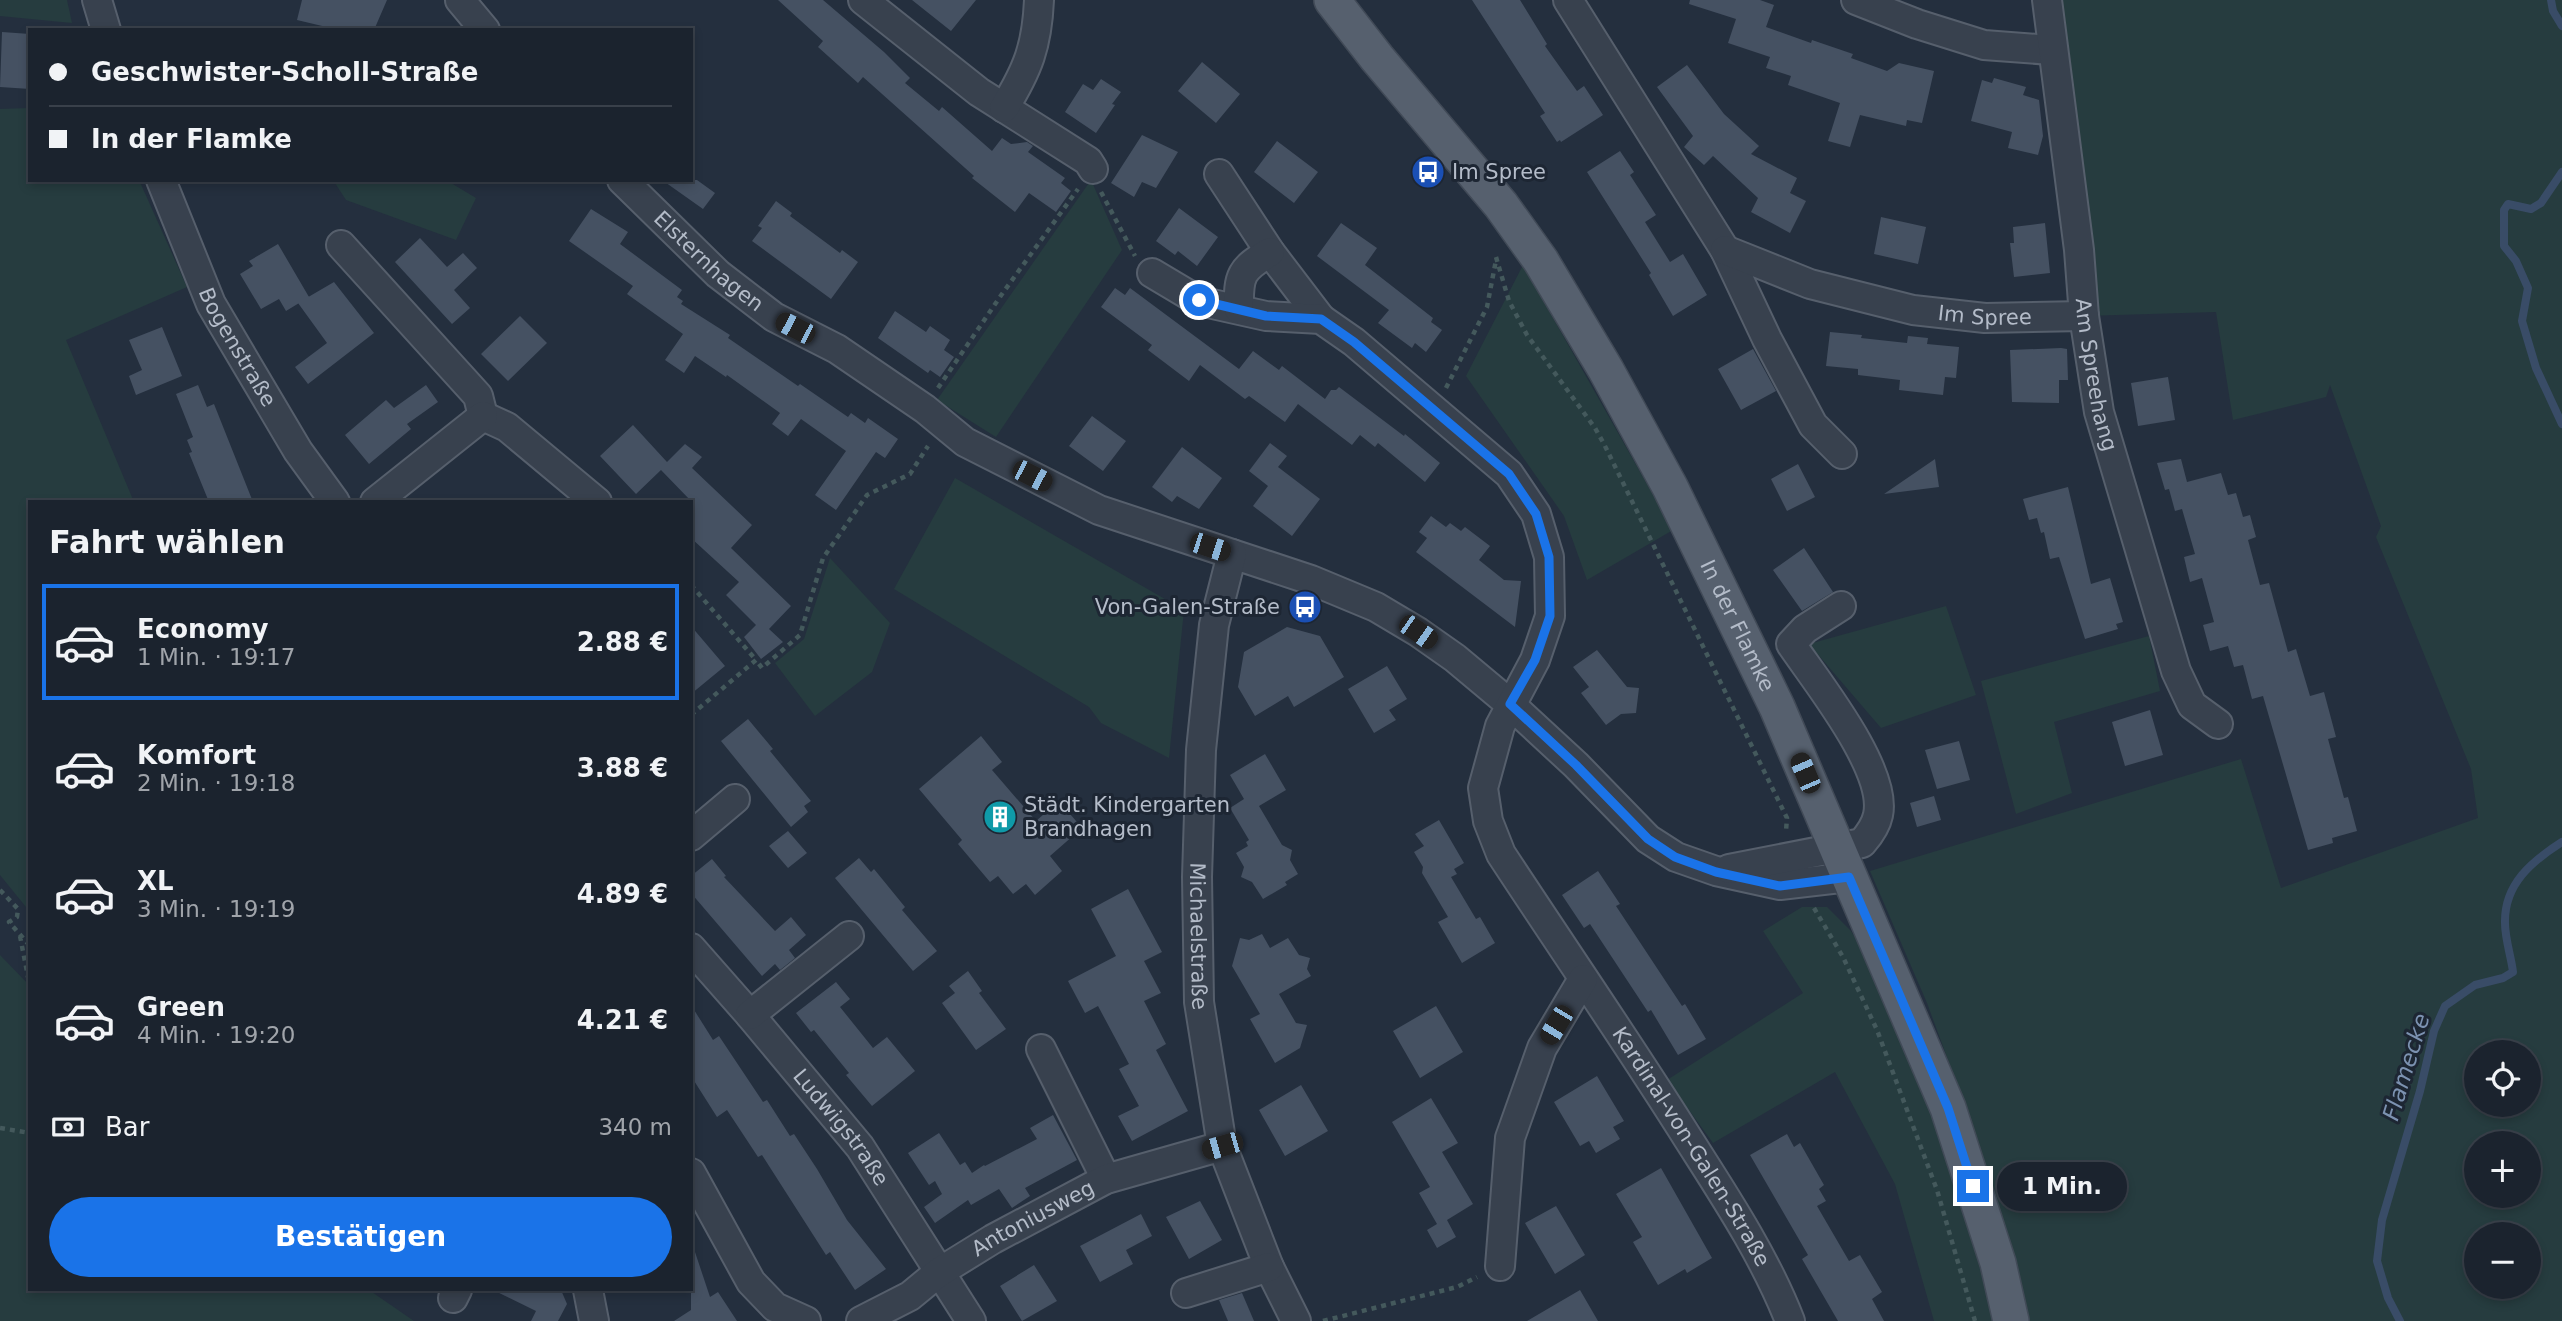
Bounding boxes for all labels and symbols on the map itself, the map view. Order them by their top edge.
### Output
bus stop icon: Im Spree [1409,153,1447,191]
place label: Im Spree [1452,160,1546,184]
street label: Elsternhagen [649,206,768,316]
street label: Bogenstraße [194,284,281,411]
route start [1183,284,1215,316]
street label: Am Spreehang [2071,297,2122,454]
street label: Im Spree [1937,301,2032,330]
car [772,309,819,347]
car [1009,457,1056,495]
car [1187,531,1234,563]
street label: In der Flamke [1695,556,1780,695]
bus stop icon: Von-Galen-Straße [1286,588,1324,626]
place label: Von-Galen-Straße [1095,595,1280,619]
car [1395,611,1442,653]
car [1788,750,1823,796]
place label: Städt. Kindergarten Brandhagen [1024,793,1230,841]
building icon: Städt. Kindergarten Brandhagen [981,798,1019,836]
street label: Michaelstraße [1185,862,1212,1011]
car [1537,1002,1576,1048]
water label: Flamecke [2377,1010,2435,1124]
street label: Kardinal-von-Galen-Straße [1607,1023,1775,1271]
street label: Ludwigstraße [788,1064,894,1190]
car [1199,1130,1246,1162]
callout: 1 Min. [1997,1162,2127,1210]
route end [1957,1170,1989,1202]
street label: Antoniusweg [967,1175,1098,1261]

